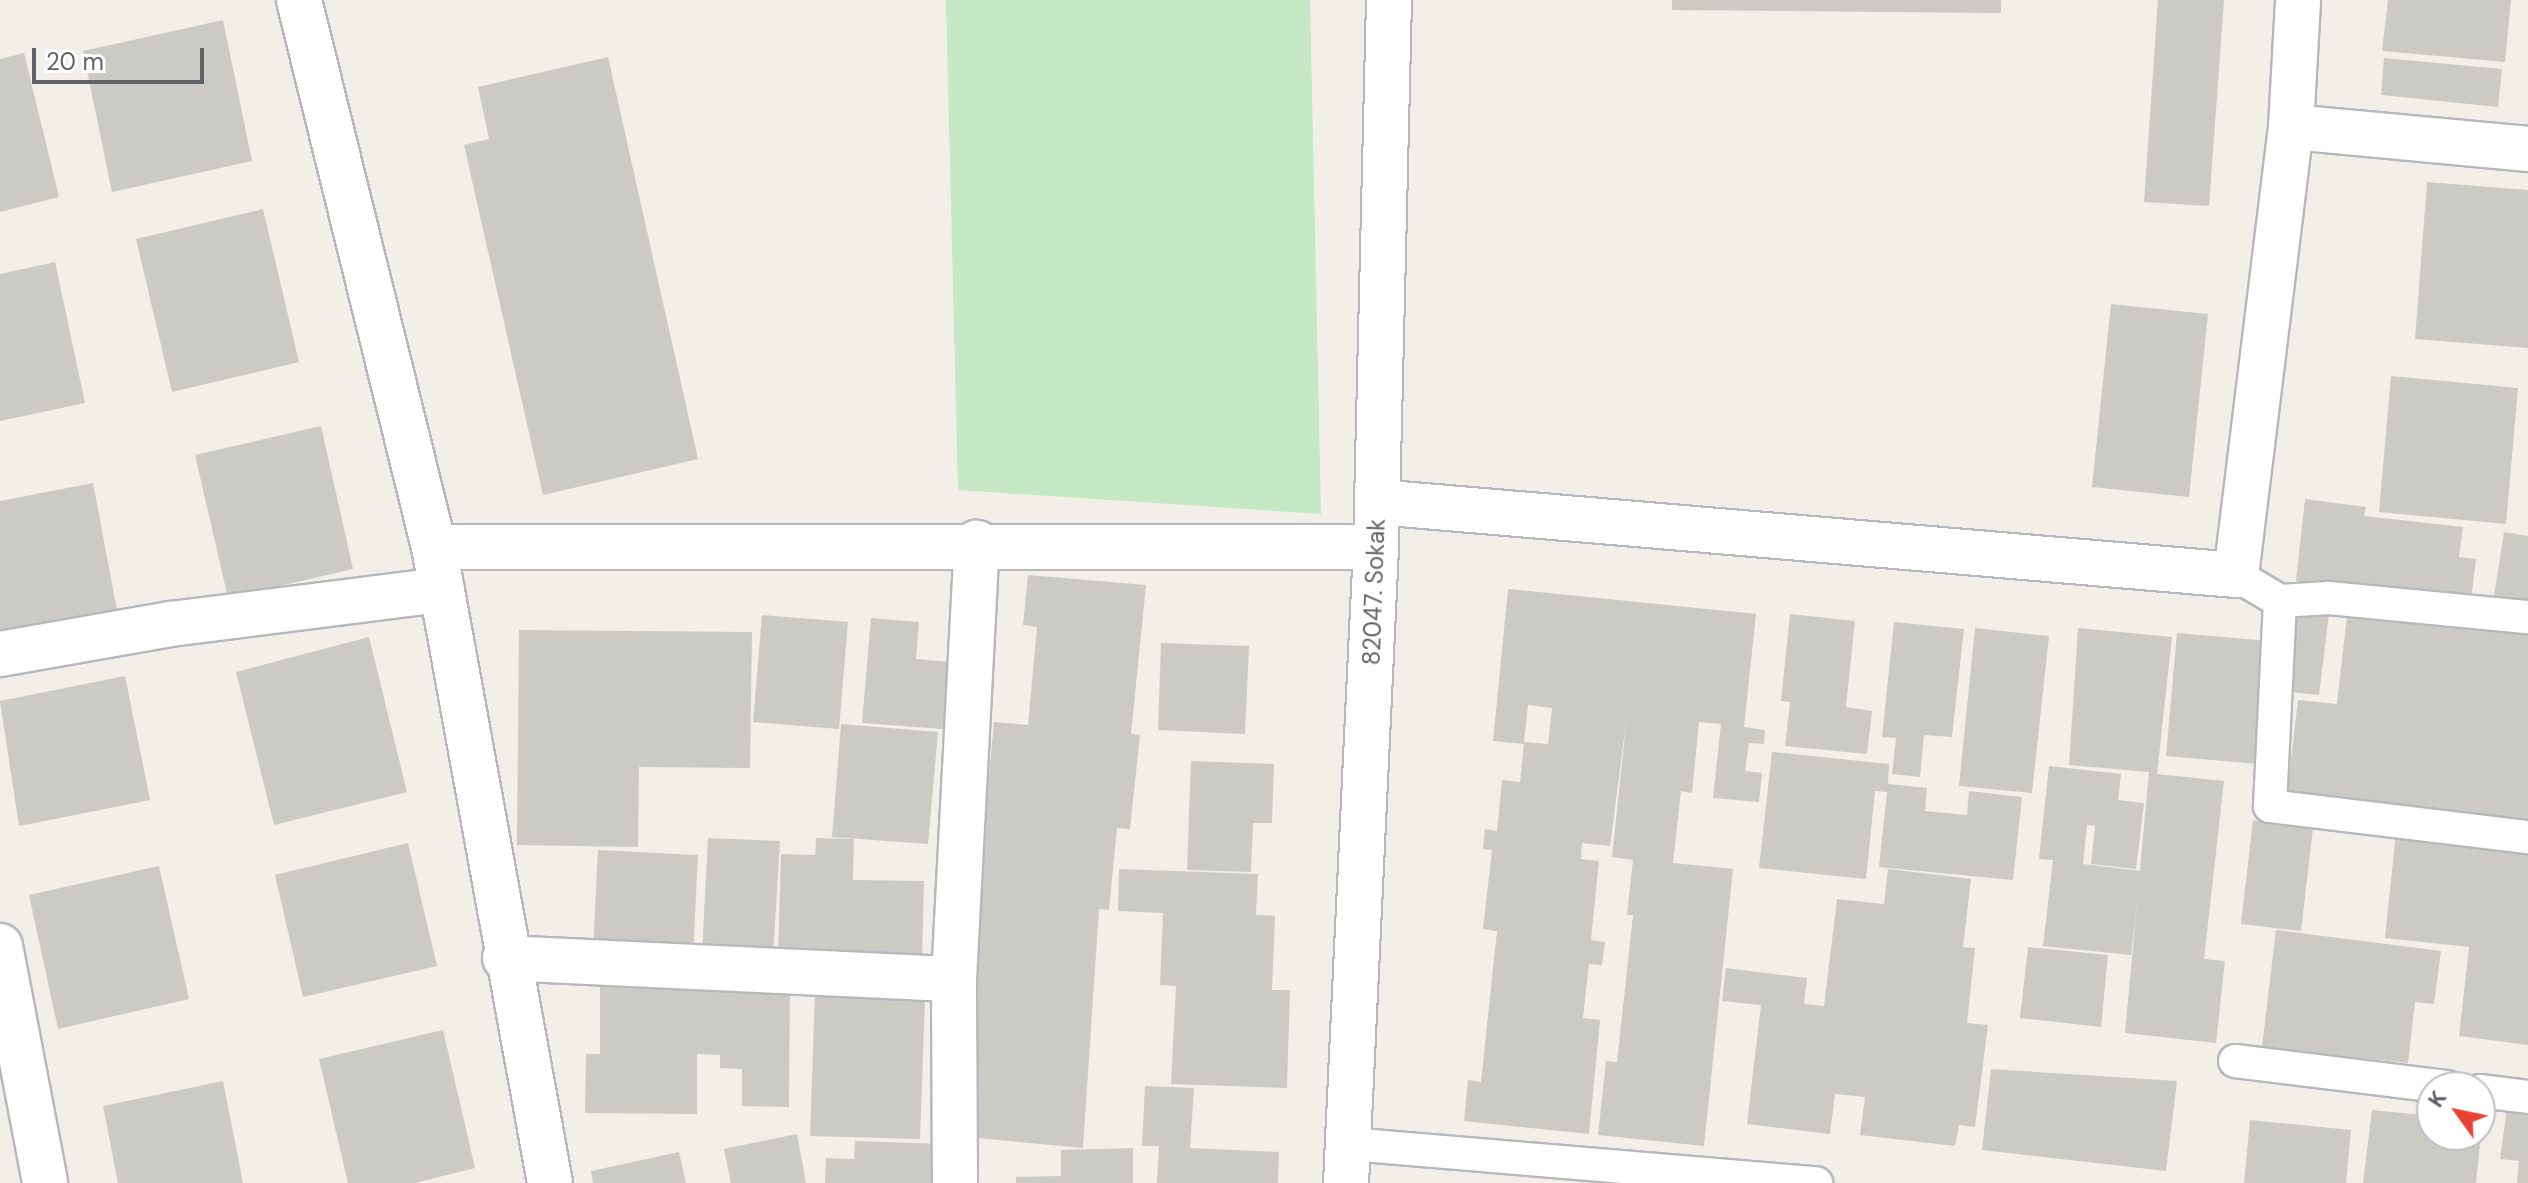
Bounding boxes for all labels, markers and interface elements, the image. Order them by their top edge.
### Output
scale bar [36,32,208,82]
text: 20 m [46,46,104,77]
street label: 82047. Sokak [1357,518,1391,666]
north arrow [2416,1071,2496,1151]
text: K [2421,1085,2453,1113]

